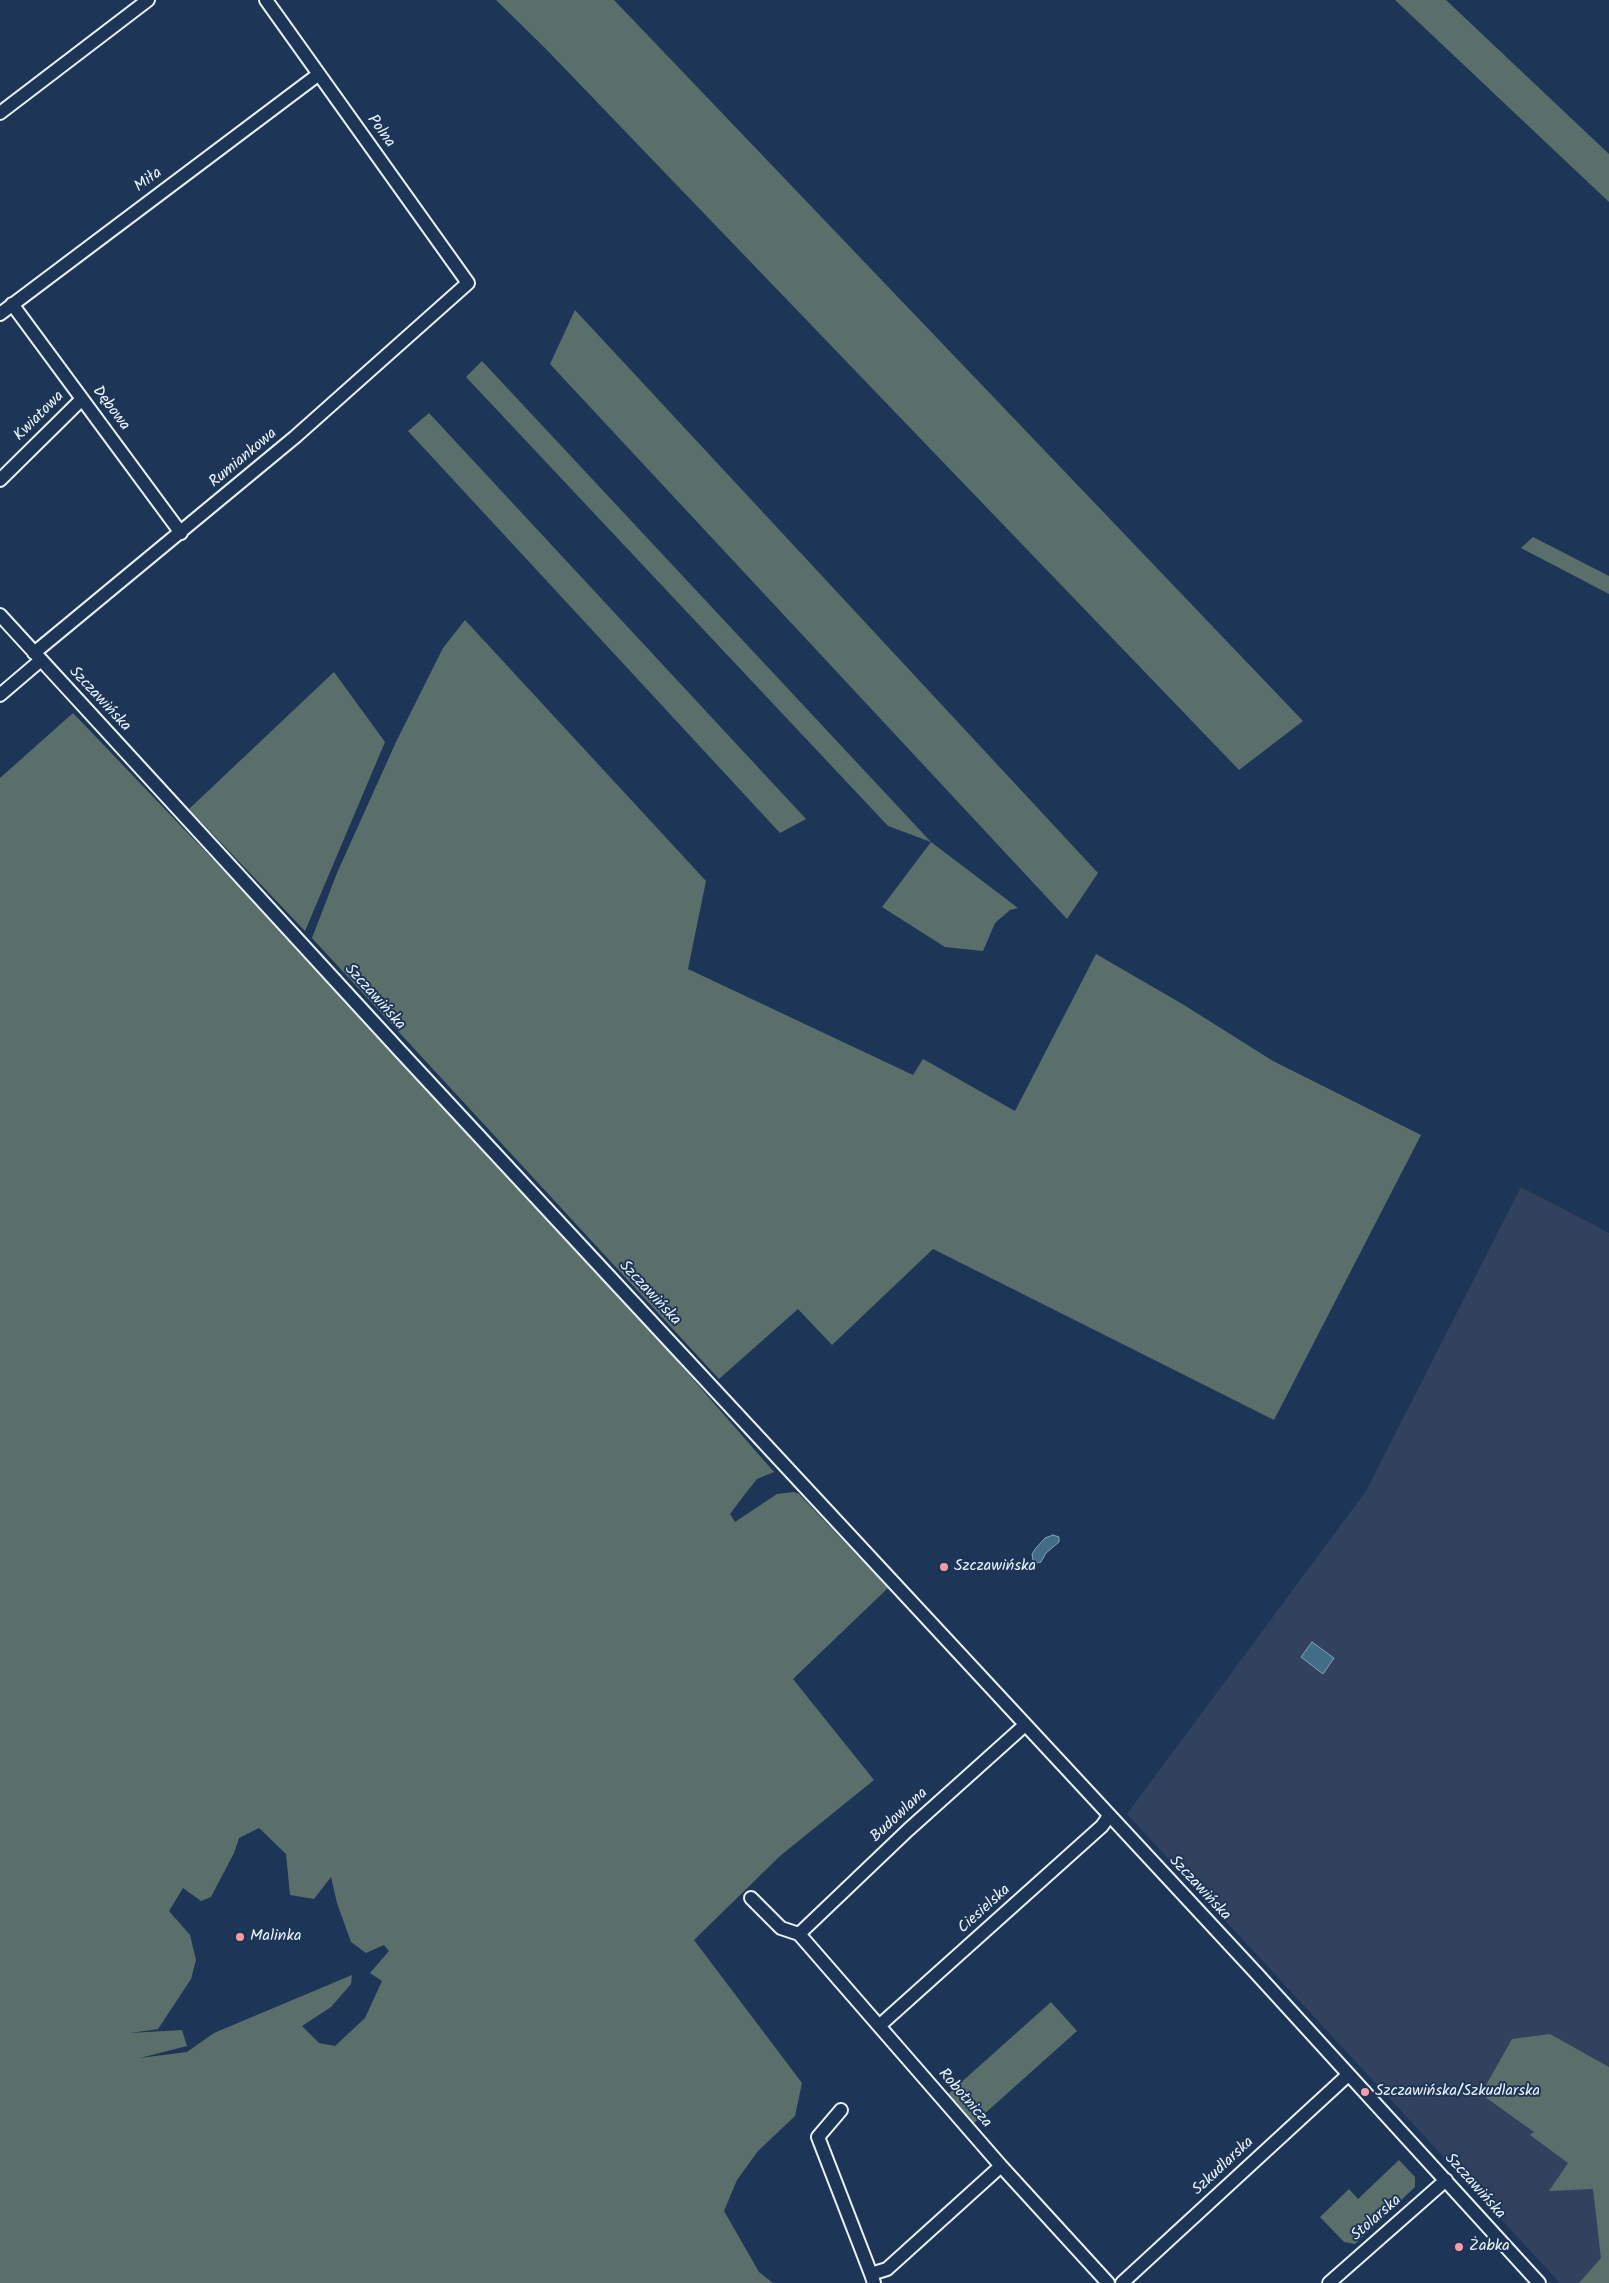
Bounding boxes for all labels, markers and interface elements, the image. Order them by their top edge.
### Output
street label: Polna [362,112,398,152]
street label: Miła [131,164,167,198]
street label: Dębowa [87,383,133,435]
street label: Kwiatowa [11,388,69,446]
street label: Rumiankowa [206,425,282,493]
street label: Szczawińska [64,663,134,737]
street label: Szczawińska [339,961,409,1035]
street label: Szczawińska [614,1257,684,1331]
place label: Szczawińska [954,1557,1036,1577]
marker: Szczawińska [938,1561,950,1573]
street label: Budowlana [867,1785,933,1847]
street label: Szczawińska [1164,1852,1234,1926]
street label: Ciesielska [955,1881,1015,1939]
place label: Malinka [250,1927,301,1947]
marker: Malinka [234,1931,246,1943]
street label: Robotnicza [933,2065,995,2133]
place label: Szczawińska/Szkudlarska [1375,2082,1540,2102]
marker: Szczawińska/Szkudlarska [1359,2086,1371,2098]
street label: Szkudlarska [1189,2134,1259,2200]
street label: Szczawińska [1439,2150,1509,2224]
street label: Stolarska [1348,2192,1406,2246]
place label: Żabka [1469,2237,1510,2257]
marker: Żabka [1453,2241,1465,2253]

